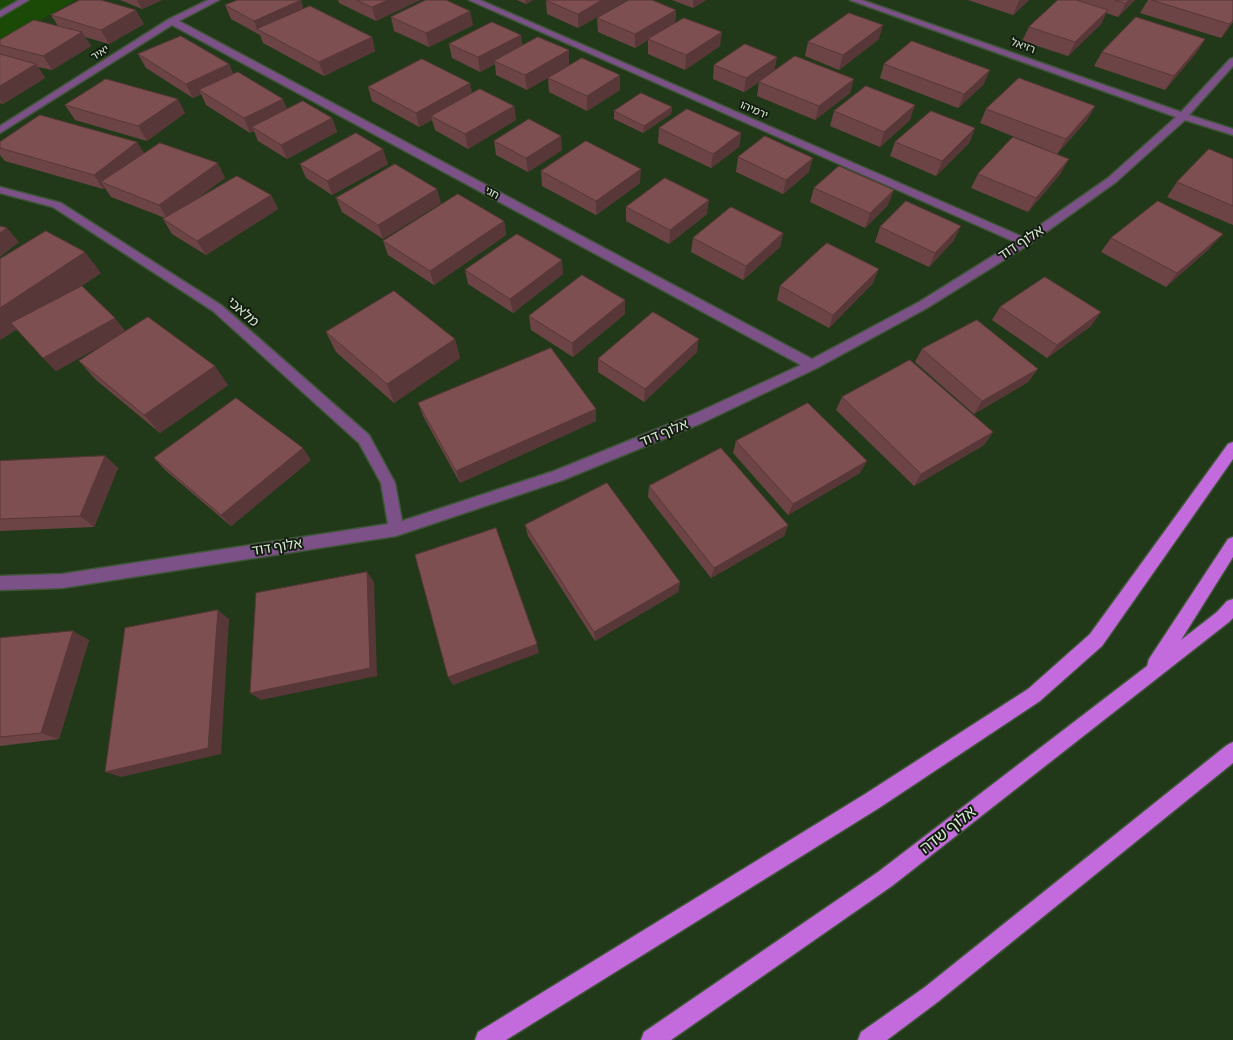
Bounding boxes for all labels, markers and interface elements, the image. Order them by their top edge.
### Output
street label: רזיאל [1009,35,1037,57]
street label: יאיר [89,42,111,64]
street label: ירמיהו [738,98,770,122]
street label: חגי [483,184,501,202]
street label: אלוף דוד [995,222,1047,264]
street label: מלאכי [224,294,262,330]
street label: אלוף דוד [637,416,691,450]
street label: אלוף דוד [251,535,303,559]
street label: אלוף שדה [916,802,980,858]

